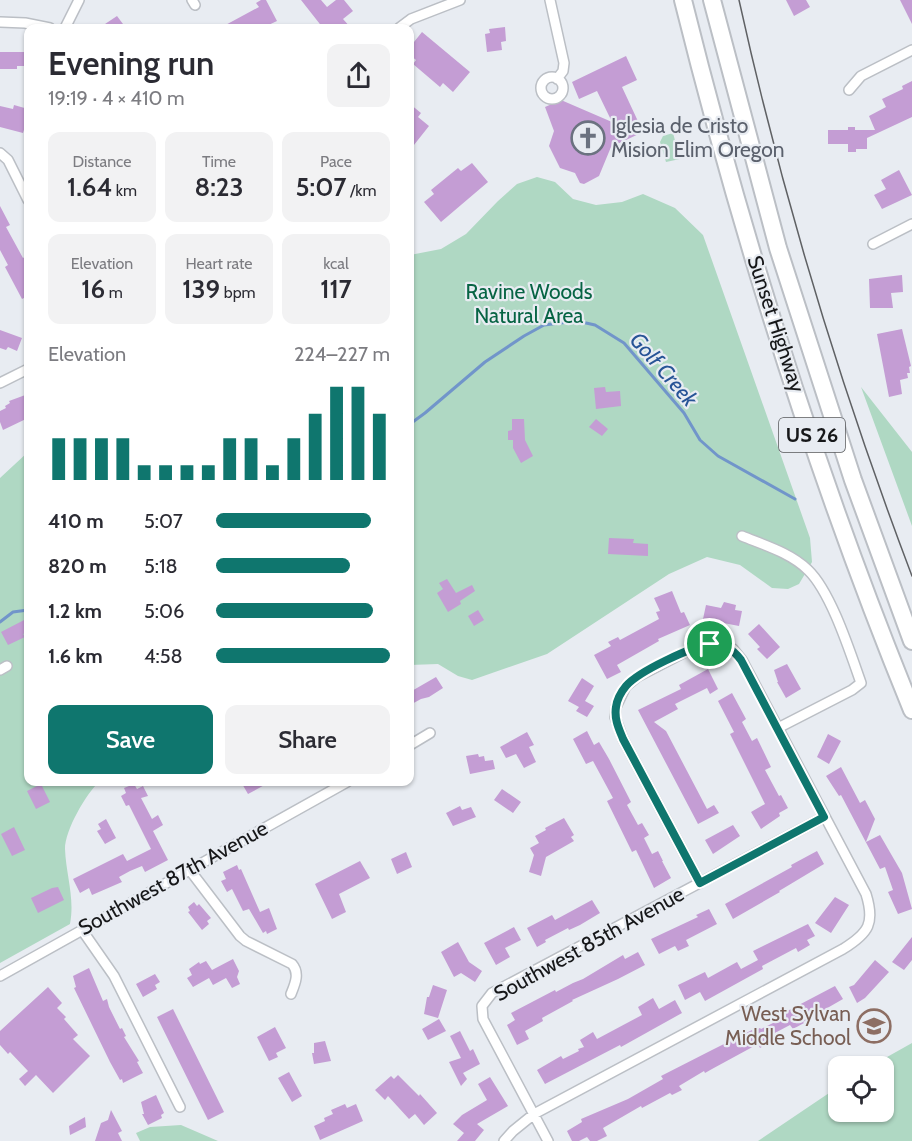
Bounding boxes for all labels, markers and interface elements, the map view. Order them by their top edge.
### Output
text: Evening run [48,43,214,83]
button: share [327,44,390,107]
text: 19:19 · 4 × 410 m [48,86,184,110]
place label: Iglesia de Cristo Mision Elim Oregon [611,113,785,162]
church icon: Iglesia de Cristo Mision Elim Oregon [570,120,606,156]
text: Distance [73,152,131,171]
text: Time [202,152,236,171]
text: Pace [320,152,352,171]
text: 1.64 [67,171,112,203]
text: 8:23 [194,171,244,203]
text: 5:07 [296,171,347,203]
text: km [112,181,137,200]
text: /km [347,181,376,200]
street label: Sunset Highway [743,252,810,396]
text: Elevation [71,254,133,273]
text: Heart rate [186,254,252,273]
text: kcal [323,254,349,273]
text: 16 [81,273,105,305]
text: 139 [182,273,220,305]
text: 117 [320,273,352,305]
park label: Ravine Woods Natural Area [466,279,593,328]
text: m [105,283,123,302]
text: bpm [220,283,256,302]
water label: Golf Creek [624,327,704,412]
text: Elevation [48,342,126,366]
text: 224–227 m [294,342,390,366]
road number: US 26 [779,418,845,452]
text: 410 m [48,509,104,533]
text: 5:07 [144,509,183,533]
text: 820 m [48,554,107,578]
text: 5:18 [144,554,178,578]
text: 1.2 km [48,599,102,623]
text: 5:06 [144,599,184,623]
pin [684,618,735,669]
icon: arrive [693,627,726,660]
text: 1.6 km [48,644,103,668]
text: 4:58 [144,644,183,668]
button: Save [48,705,213,774]
button: Share [225,705,390,774]
street label: Southwest 87th Avenue [74,815,272,940]
street label: Southwest 85th Avenue [489,881,688,1006]
place label: West Sylvan Middle School [725,1001,851,1050]
school or university icon: West Sylvan Middle School [856,1008,892,1044]
map controls [828,1056,894,1122]
button: locate [828,1056,894,1122]

